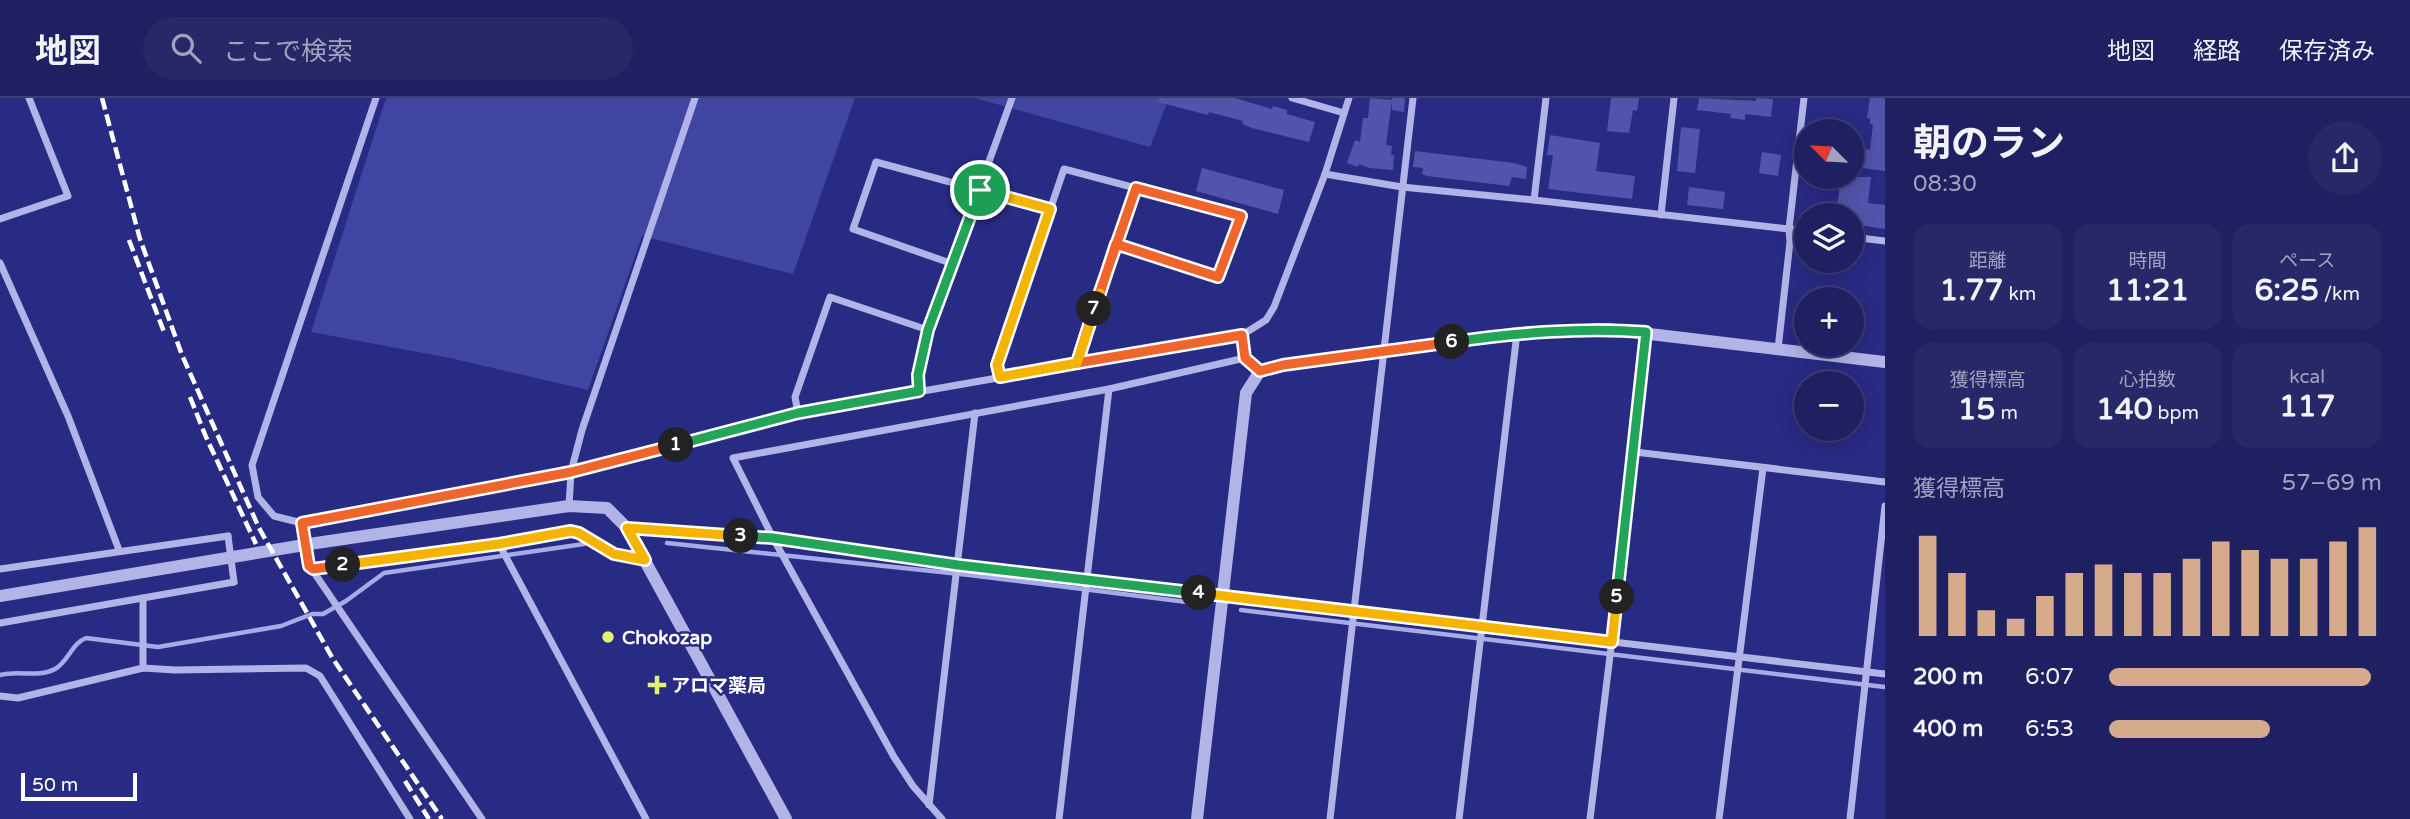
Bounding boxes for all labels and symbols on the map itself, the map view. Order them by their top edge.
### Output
north arrow [1794,119,1864,189]
pin [950,160,1010,220]
pin: 7 [1076,292,1112,326]
pin: 6 [1434,324,1470,360]
pin: 1 [658,428,694,462]
pin: 3 [724,518,758,554]
pin: 2 [326,547,360,582]
pin: 4 [1182,575,1216,610]
pin: 5 [1600,580,1634,614]
place label: Chokozap [622,627,712,650]
marker: Chokozap [600,629,616,645]
place label: アロマ薬局 [671,675,766,697]
marker: アロマ薬局 [649,677,665,693]
scale bar [21,770,136,802]

